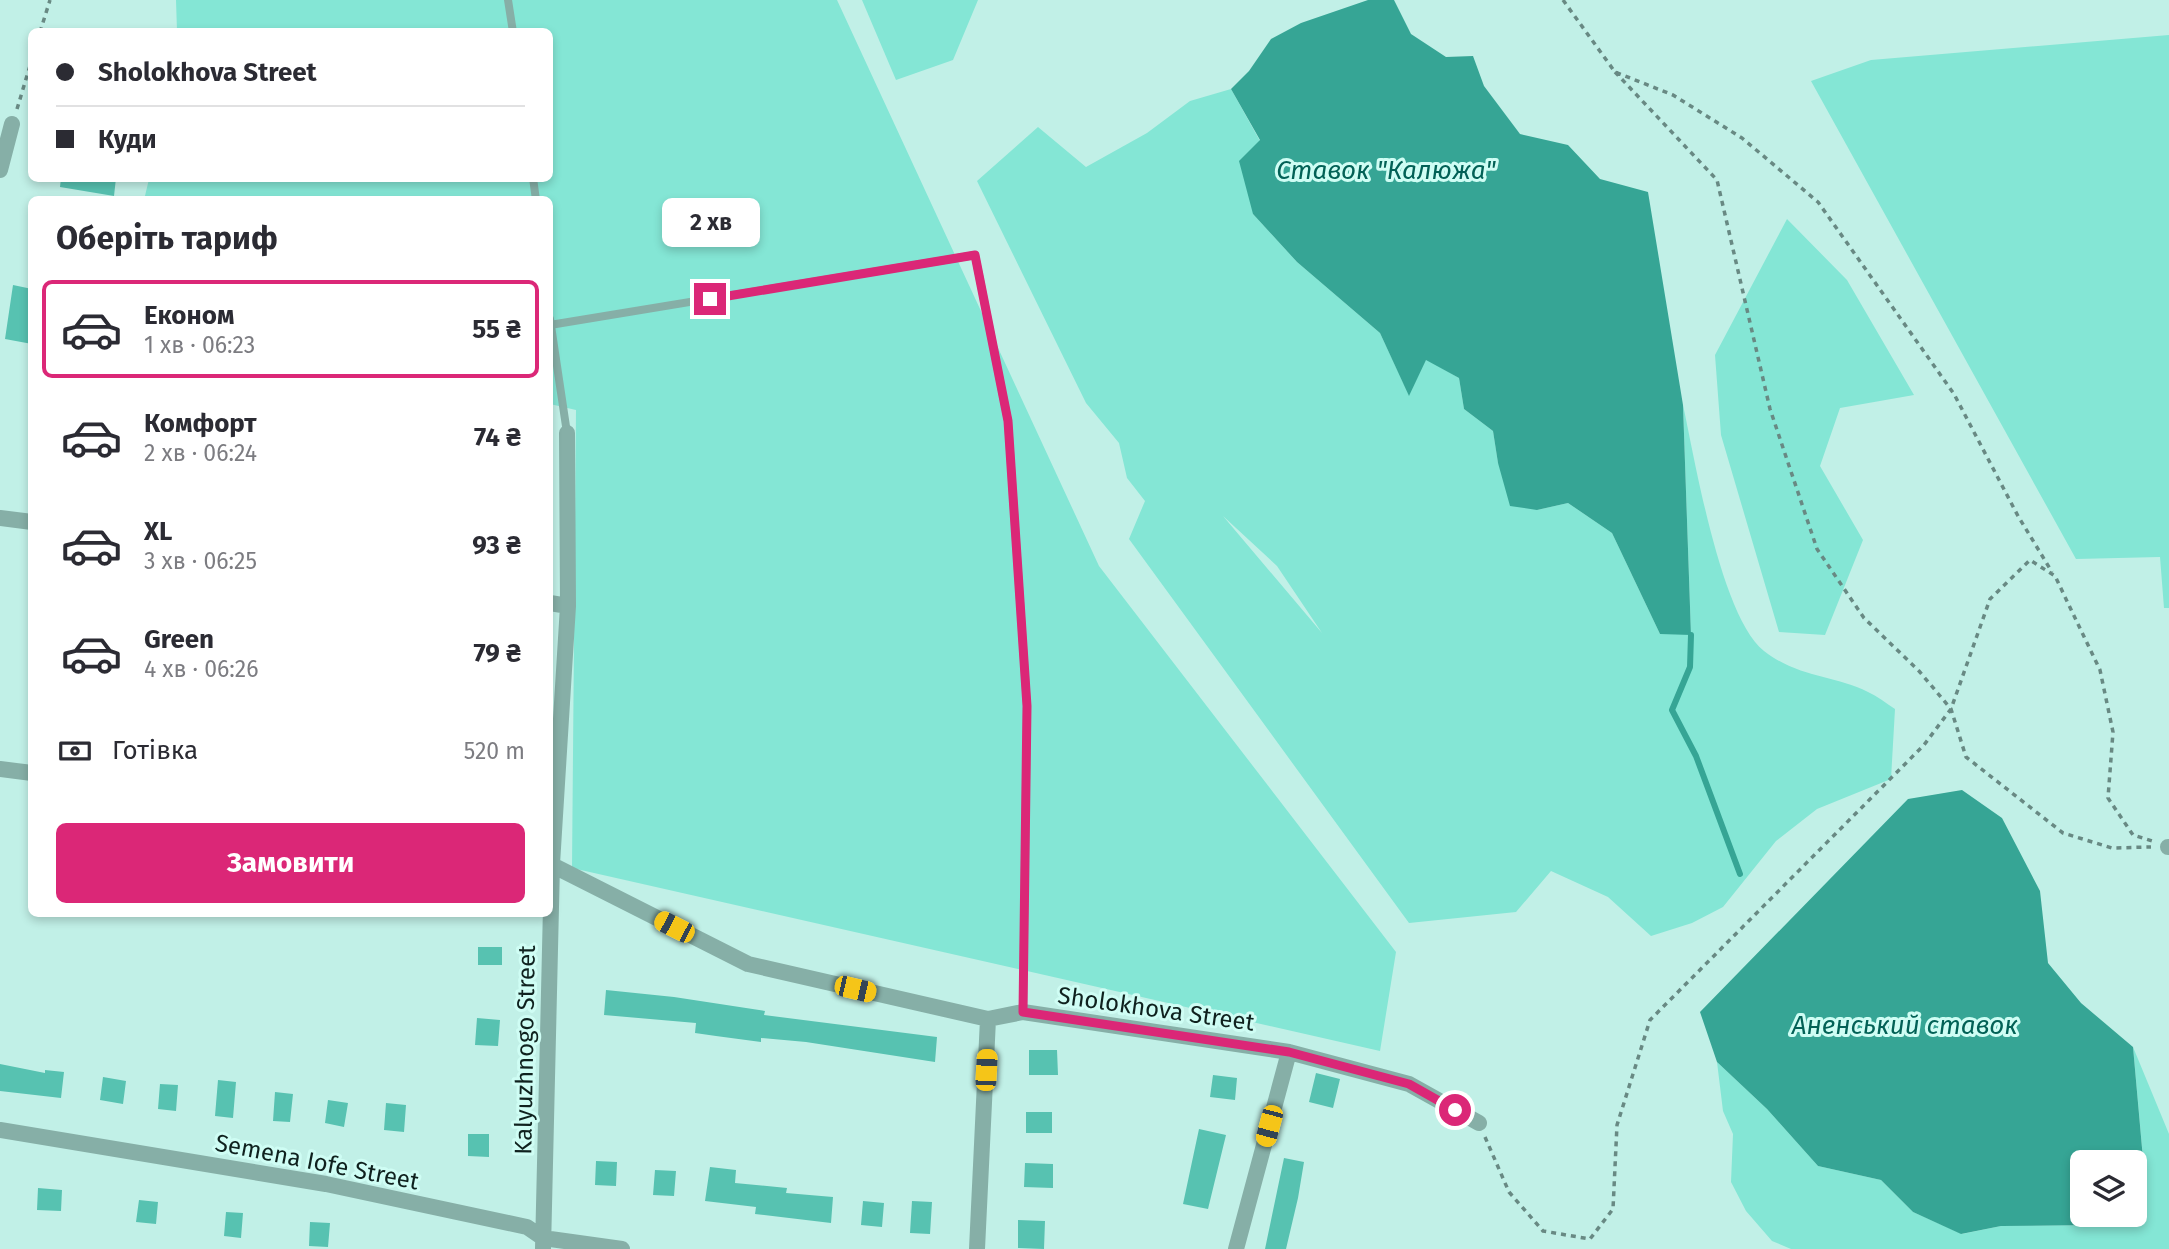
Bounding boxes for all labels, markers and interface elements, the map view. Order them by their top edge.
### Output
text: Sholokhova Street [98,57,317,88]
text: Куди [98,124,157,155]
water label: Ставок "Калюжа" [1276,155,1496,186]
callout: 2 хв [661,198,759,246]
text: 2 хв [690,208,732,236]
text: Оберіть тариф [56,219,278,257]
route end [694,283,726,315]
icon: car [60,298,123,361]
text: Економ [144,300,234,331]
text: 55 ₴ [472,314,521,345]
text: 1 хв · 06:23 [144,331,255,359]
icon: car [60,406,123,469]
text: Комфорт [144,408,257,439]
text: 74 ₴ [474,422,521,453]
text: 2 хв · 06:24 [144,439,257,467]
icon: car [60,514,123,577]
text: XL [144,516,172,547]
text: 93 ₴ [472,530,521,561]
text: 3 хв · 06:25 [144,547,257,575]
icon: car [60,622,123,685]
text: Green [144,624,214,655]
text: 79 ₴ [473,638,521,669]
text: 4 хв · 06:26 [144,655,258,683]
icon: cash [56,732,94,770]
text: Готівка [112,735,198,766]
text: 520 m [464,737,525,765]
button: Замовити [56,823,525,903]
car [651,908,698,946]
street label: Kalyuzhnogo Street [509,945,541,1155]
car [833,974,878,1004]
street label: Sholokhova Street [1056,981,1256,1037]
water label: Аненський ставок [1791,1010,2018,1041]
car [975,1048,998,1092]
route start [1439,1094,1471,1126]
car [1254,1103,1285,1149]
street label: Semena Iofe Street [213,1129,421,1196]
map controls [2070,1150,2147,1227]
button: layers [2070,1150,2147,1227]

